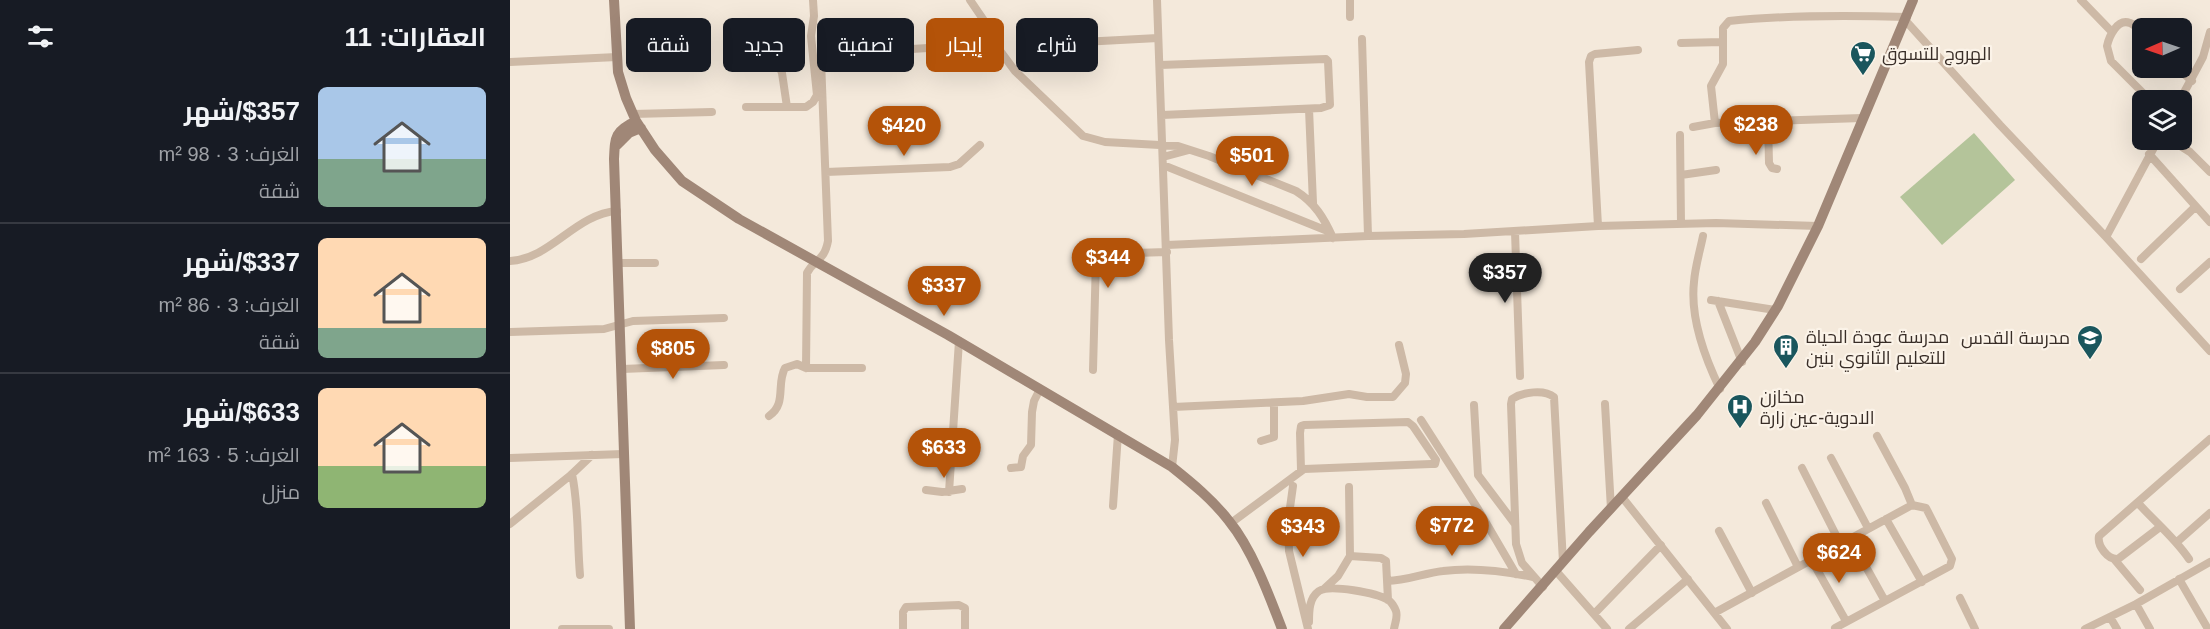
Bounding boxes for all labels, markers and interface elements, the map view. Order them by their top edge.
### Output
chip: شقة [626,18,711,72]
chip: جديد [723,18,805,72]
chip: تصفية [817,18,914,72]
chip: إيجار [926,18,1004,72]
chip: شراء [1016,18,1098,72]
north arrow [2132,18,2192,78]
map controls [2132,18,2192,150]
icon: filters [24,20,57,53]
text: العقارات: 11 [344,22,486,52]
supermarket icon: الهروج للتسوق [1848,39,1878,77]
place label: الهروج للتسوق [1882,44,1992,66]
button: layers [2132,90,2192,150]
text: $357/شهر [184,96,300,126]
pin: $238 [1720,105,1792,156]
pin: $420 [868,106,940,157]
icon: home [366,111,438,183]
text: $238 [1734,113,1778,135]
text: $420 [882,114,926,136]
pin: $501 [1216,136,1288,187]
text: الغرف: 3 · 98 m² [159,143,300,165]
text: $501 [1230,144,1274,166]
text: شقة [259,180,300,202]
pin: $344 [1072,238,1144,289]
text: $344 [1086,246,1130,268]
text: $337/شهر [184,247,300,277]
pin: $357 [1469,253,1541,304]
text: $357 [1483,261,1527,283]
icon: home [366,262,438,334]
pin: $337 [908,266,980,317]
text: $337 [922,274,966,296]
text: الغرف: 3 · 86 m² [159,294,300,316]
school or university icon: مدرسة القدس [2075,323,2105,361]
place label: مدرسة عودة الحياة للتعليم الثانوي بنين [1806,327,1949,372]
place label: مدرسة القدس [1961,328,2070,349]
pin: $805 [637,329,709,380]
text: شقة [259,331,300,353]
building icon: مدرسة عودة الحياة للتعليم الثانوي بنين [1771,332,1801,370]
text: $805 [651,337,695,359]
place label: مخازن الادوية-عين زارة [1760,387,1875,429]
hospital icon: مخازن الادوية-عين زارة [1725,392,1755,430]
text: $633/شهر [184,397,300,427]
icon: home [366,412,438,484]
pin: $633 [908,428,980,479]
text: $633 [922,436,966,458]
text: الغرف: 5 · 163 m² [147,444,300,466]
text: منزل [262,481,300,503]
pin: $772 [1416,506,1488,557]
pin: $343 [1267,507,1339,558]
text: $772 [1430,514,1474,536]
text: $343 [1281,515,1325,537]
pin: $624 [1803,533,1875,584]
text: $624 [1817,541,1861,563]

